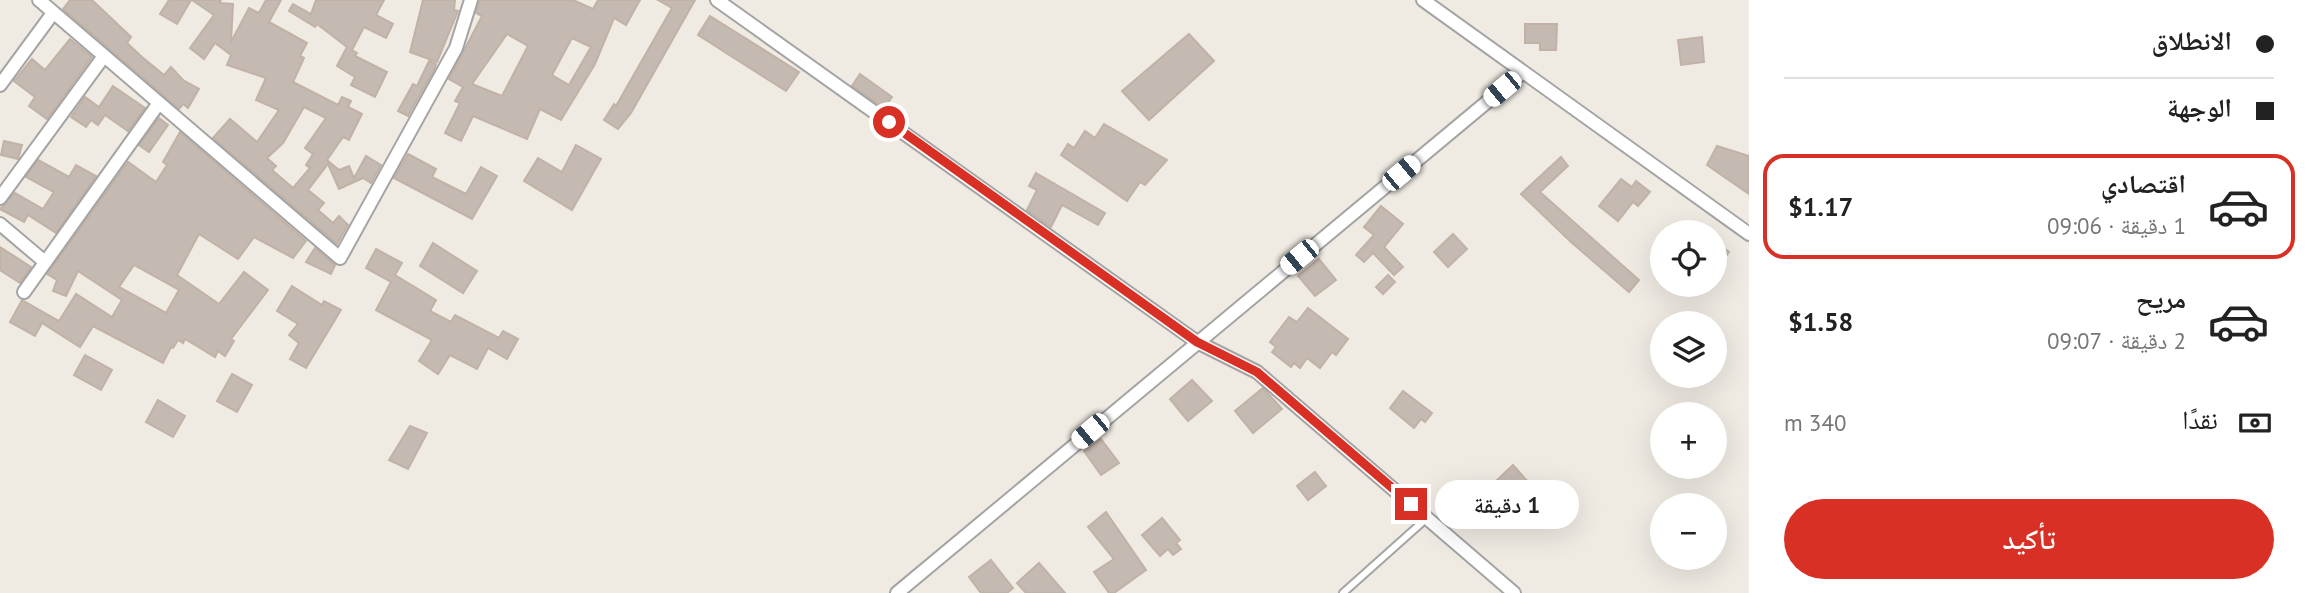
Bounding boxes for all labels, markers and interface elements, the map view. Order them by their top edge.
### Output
text: الانطلاق [2152,24,2232,57]
car [1480,67,1525,111]
text: الوجهة [2167,91,2232,124]
route start [873,106,905,138]
car [1379,151,1424,195]
text: اقتصادي [2101,167,2186,200]
icon: car [2207,175,2270,238]
text: $1.17 [1788,190,1853,223]
text: 1 دقيقة · 09:06 [2047,211,2186,240]
map controls [1650,220,1727,570]
button: locate [1650,220,1727,297]
car [1277,236,1322,278]
text: مريح [2136,282,2186,315]
icon: car [2207,290,2270,353]
text: $1.58 [1788,305,1853,338]
button: layers [1650,311,1727,388]
text: 2 دقيقة · 09:07 [2047,326,2186,355]
button: + [1650,402,1727,479]
text: نقدًا [2182,403,2218,436]
icon: cash [2236,404,2274,442]
text: 340 m [1784,408,1846,437]
car [1068,409,1113,453]
callout: 1 دقيقة [1436,480,1579,528]
route end [1395,488,1427,520]
text: 1 دقيقة [1474,490,1540,519]
button: − [1650,493,1727,570]
button: تأكيد [1784,499,2274,579]

